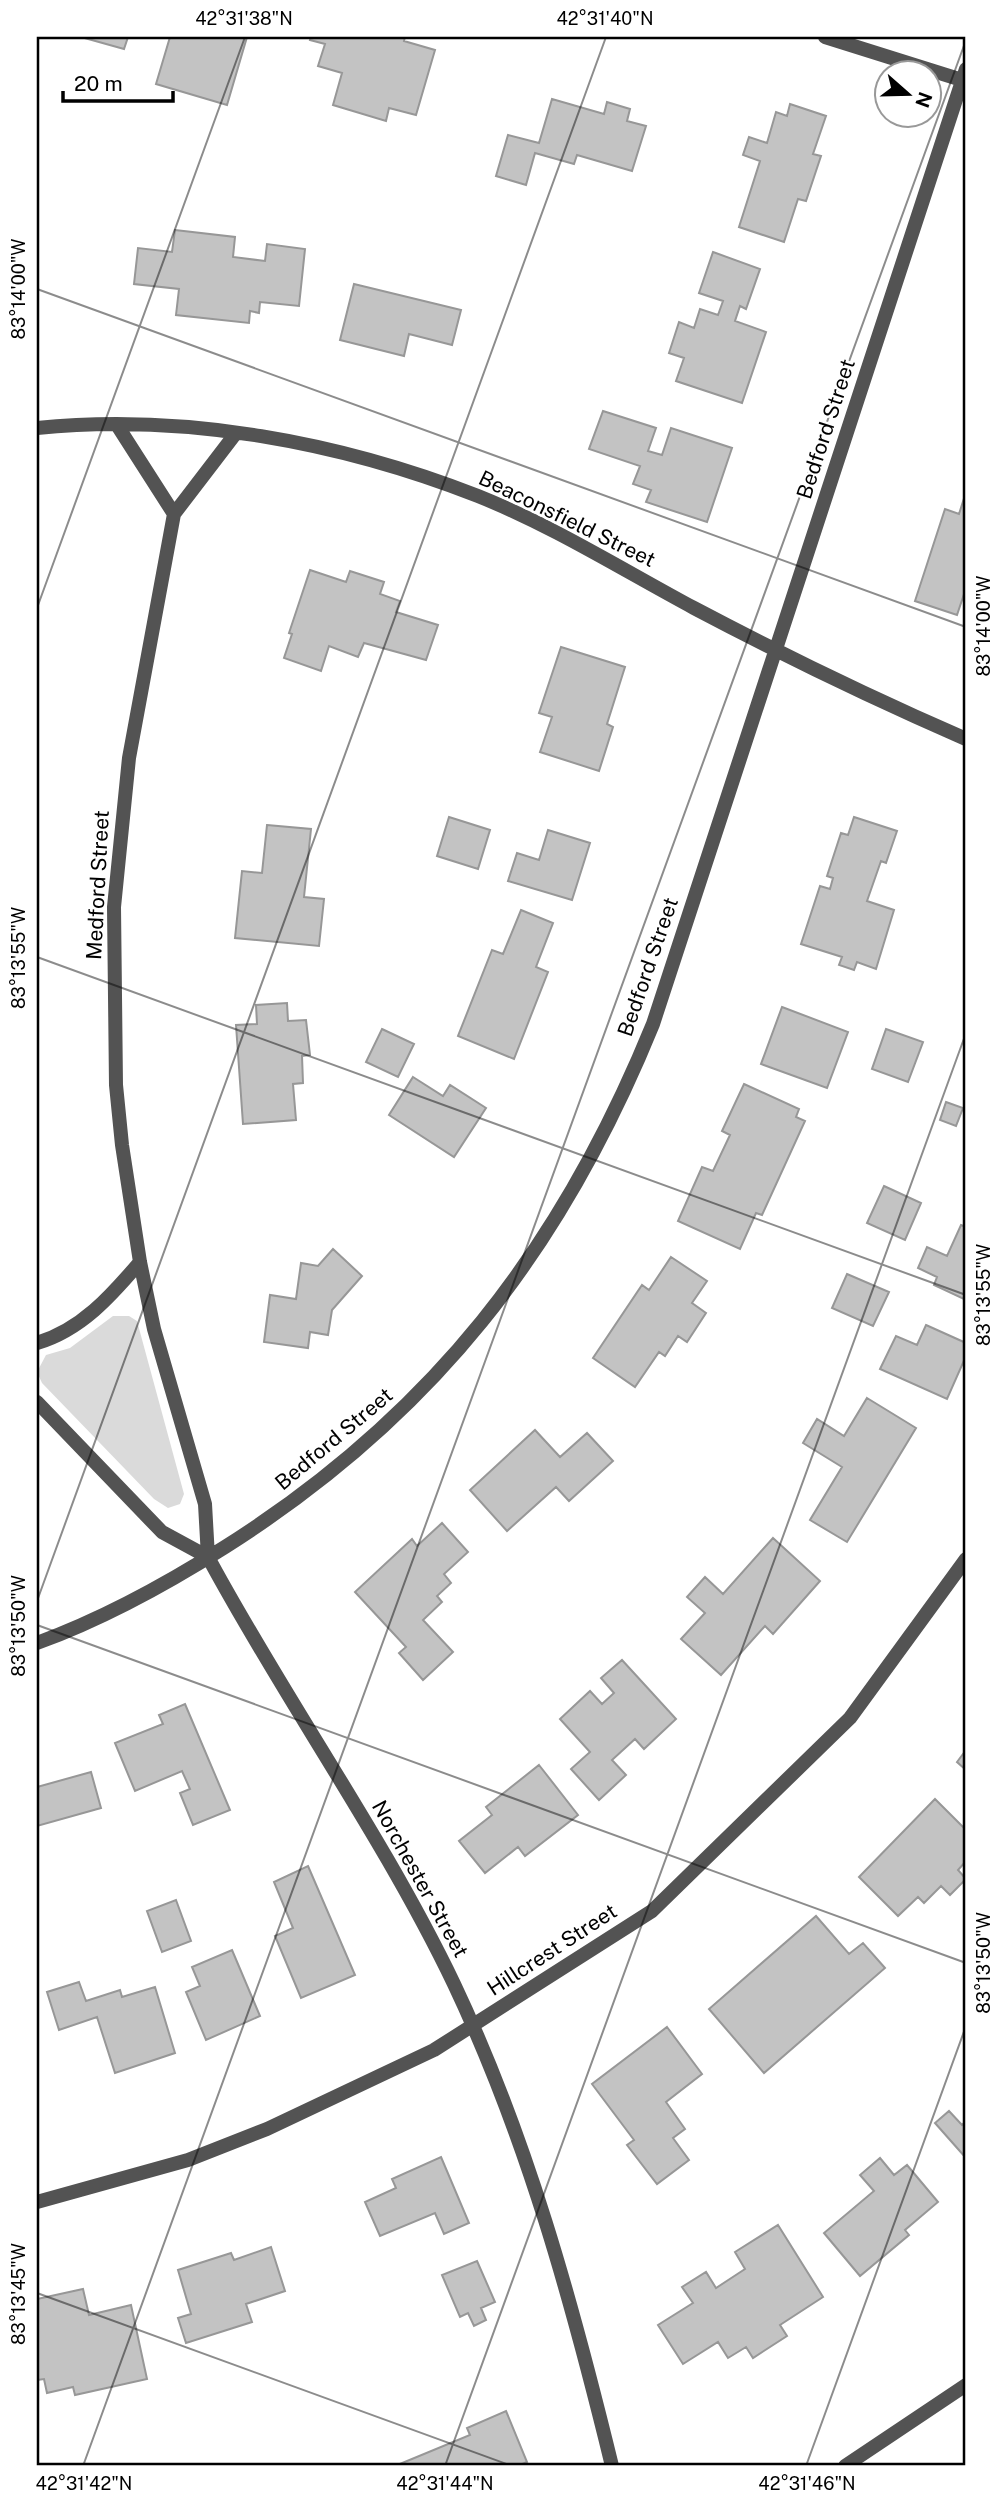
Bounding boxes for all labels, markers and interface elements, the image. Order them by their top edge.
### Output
text: 42°31'38"N [195,8,293,29]
text: 42°31'40"N [556,8,654,29]
scale bar [63,60,173,104]
north arrow [874,60,944,130]
text: 20 m [74,71,123,96]
text: N [911,89,937,111]
text: 83°14'00"W [8,238,29,340]
street label: Bedford Street [791,356,860,502]
street label: Beaconsfield Street [475,465,660,572]
text: 83°14'00"W [973,575,994,677]
street label: Medford Street [81,809,114,960]
street label: Bedford Street [612,894,683,1040]
text: 83°13'55"W [8,907,29,1009]
text: 83°13'55"W [973,1244,994,1346]
street label: Bedford Street [270,1382,397,1495]
text: 83°13'50"W [8,1575,29,1677]
street label: Norchester Street [367,1796,474,1962]
street label: Hillcrest Street [482,1898,621,2001]
text: 83°13'50"W [973,1912,994,2014]
text: 83°13'45"W [8,2243,29,2345]
text: 42°31'42"N [36,2473,132,2494]
text: 42°31'44"N [396,2473,494,2494]
text: 42°31'46"N [758,2473,856,2494]

